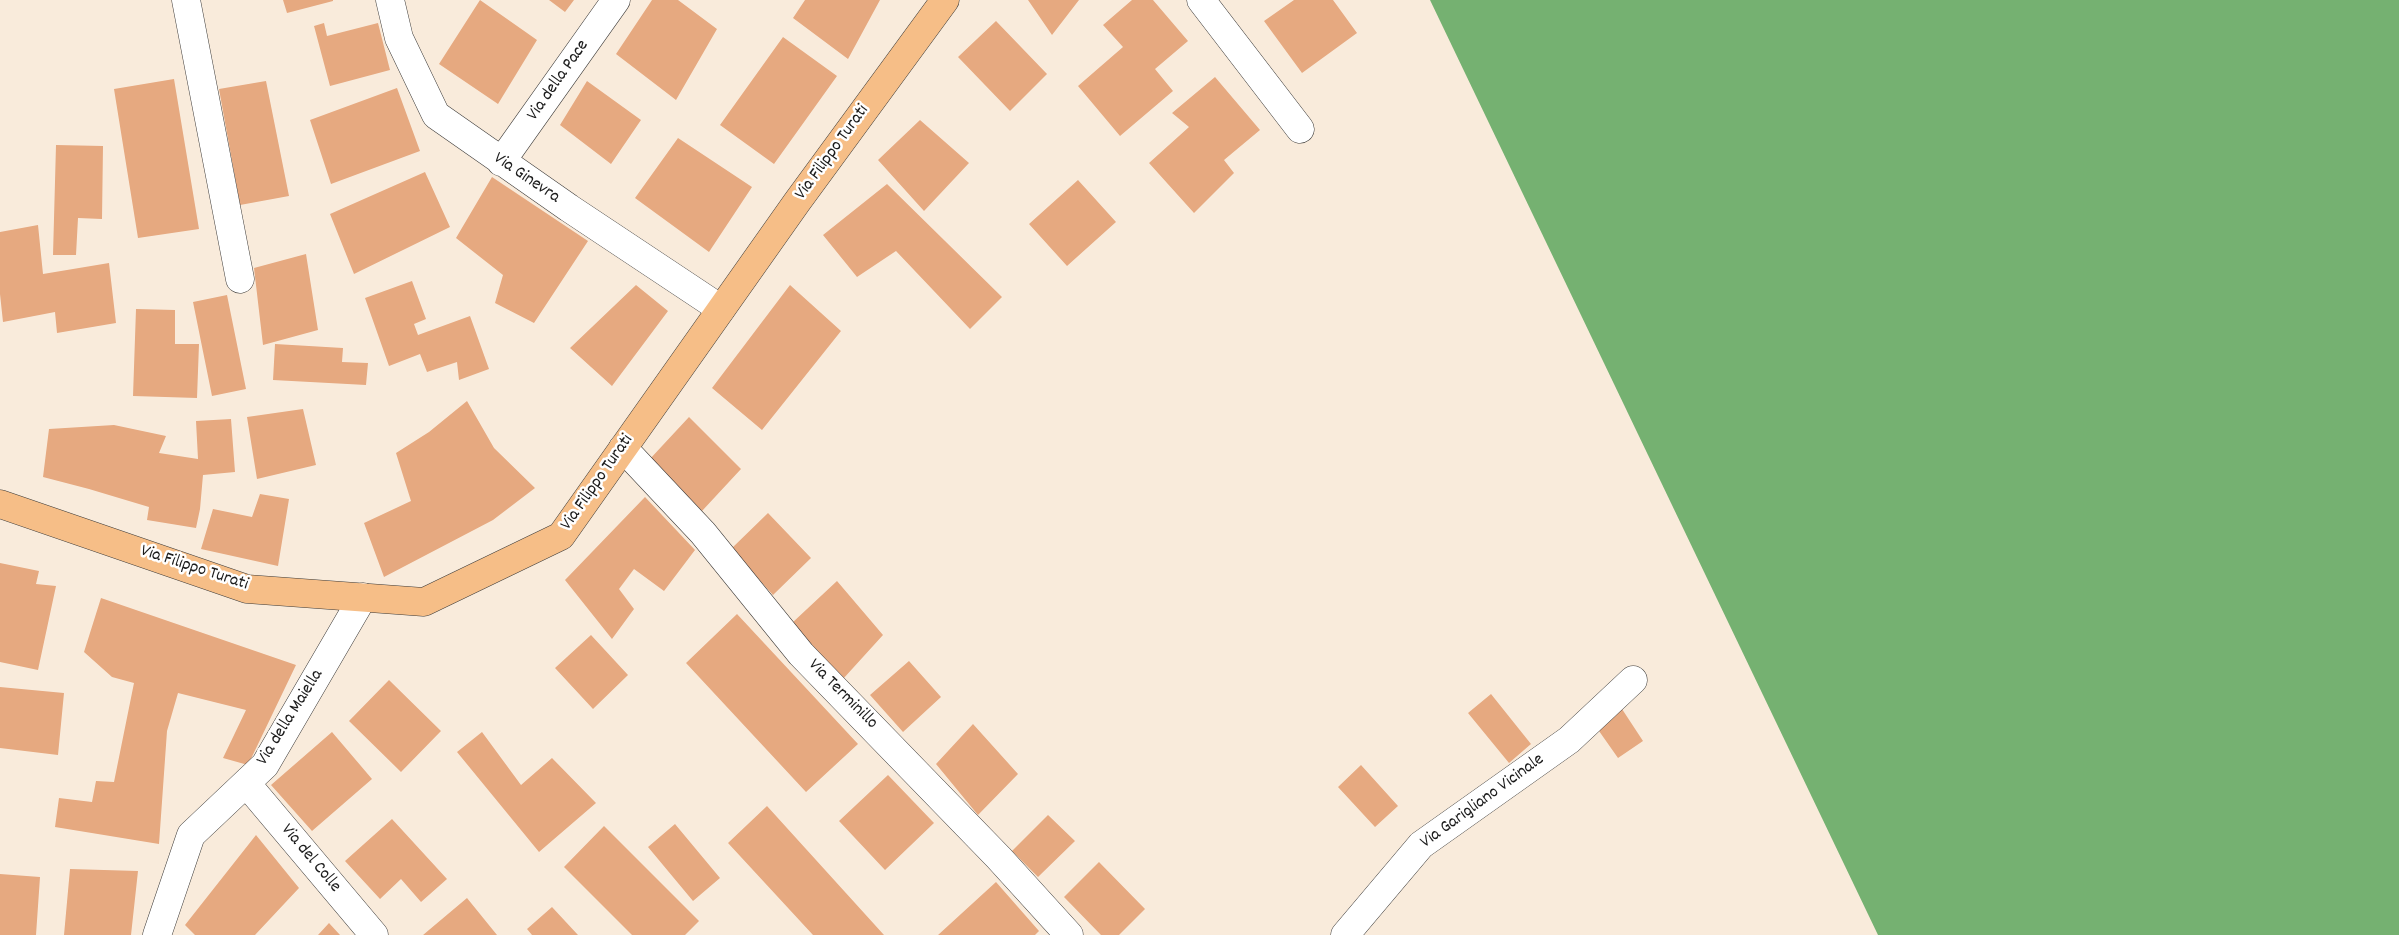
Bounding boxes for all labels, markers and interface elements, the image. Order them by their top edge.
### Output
street label: Via della Pace [523,36,595,126]
street label: Via Filippo Turati [791,101,875,205]
street label: Via Ginevra [489,149,563,209]
street label: Via Filippo Turati [557,431,639,535]
street label: Via Filippo Turati [137,541,251,597]
street label: Via Terminillo [802,655,882,735]
street label: Via della Maiella [253,666,329,770]
street label: Via Garigliano Vicinale [1417,750,1549,854]
street label: Via del Colle [275,820,345,898]

